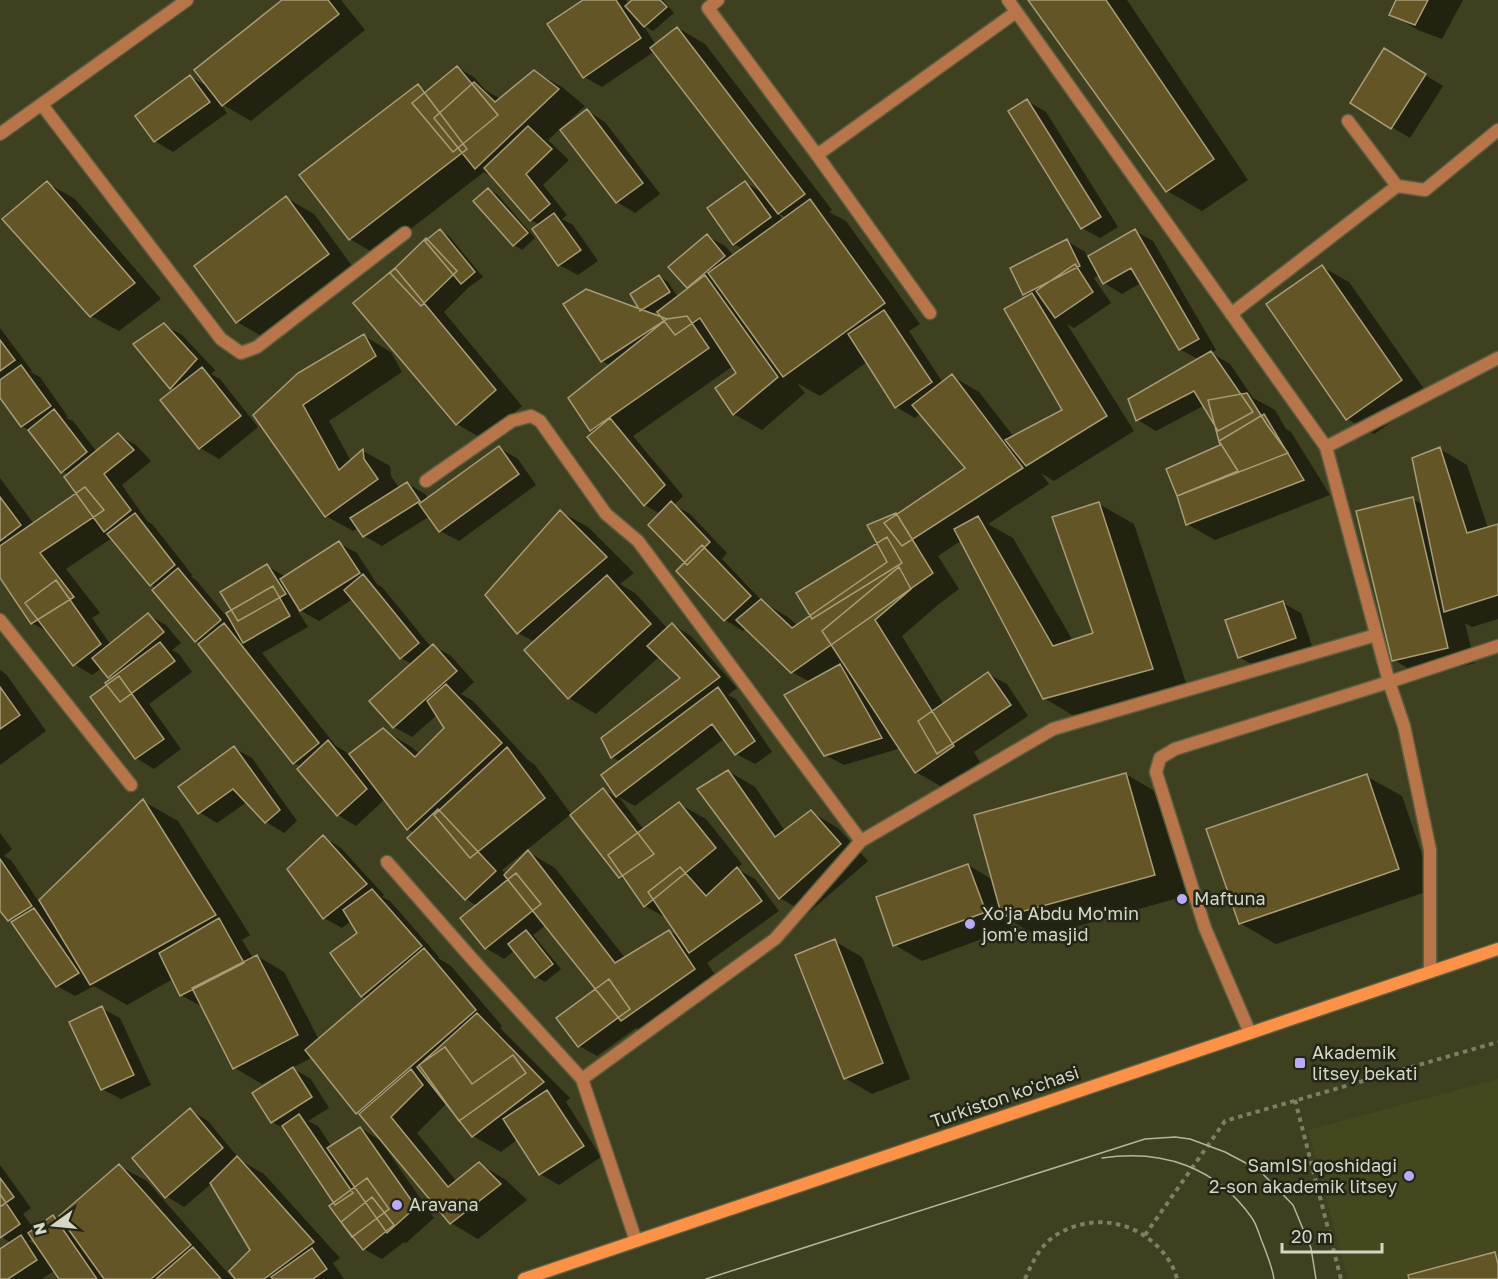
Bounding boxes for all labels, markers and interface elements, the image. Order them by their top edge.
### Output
place label: Maftuna [1194,887,1266,909]
marker: Maftuna [1175,892,1189,906]
place label: Xo'ja Abdu Mo'min jom'e masjid [981,902,1139,945]
marker: Xo'ja Abdu Mo'min jom'e masjid [963,917,977,931]
place label: Akademik litsey bekati [1312,1041,1418,1084]
marker: Akademik litsey bekati [1293,1056,1307,1070]
street label: Turkiston ko'chasi [928,1060,1082,1132]
place label: SamISI qoshidagi 2-son akademik litsey [1209,1154,1397,1197]
marker: SamISI qoshidagi 2-son akademik litsey [1402,1169,1416,1183]
place label: Aravana [409,1193,479,1215]
north arrow [24,1195,84,1255]
marker: Aravana [390,1198,404,1212]
scale bar [1282,1216,1382,1254]
text: N [28,1220,51,1237]
text: 20 m [1291,1225,1333,1247]

